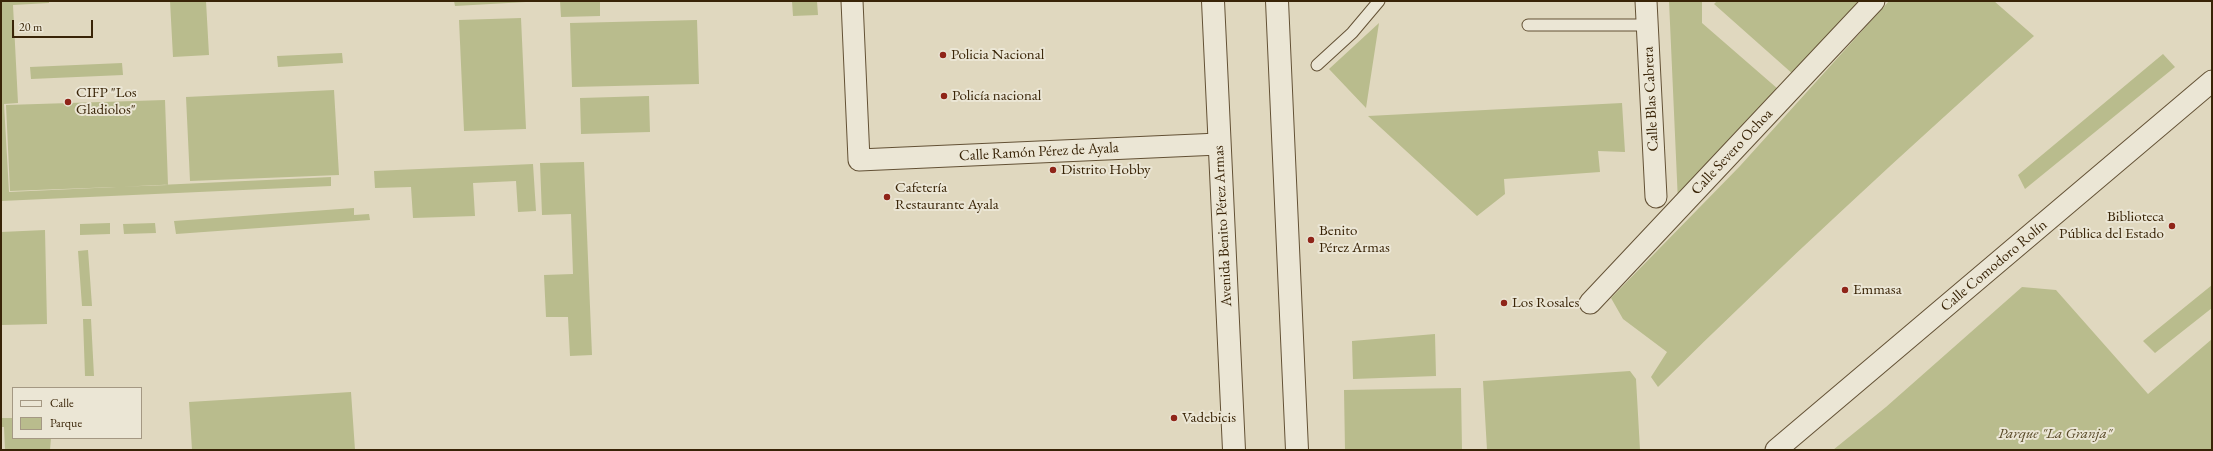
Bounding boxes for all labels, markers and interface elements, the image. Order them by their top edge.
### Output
scale bar [14,12,95,38]
text: 20 m [19,19,42,35]
place label: Policia Nacional [951,46,1044,64]
street label: Calle Blas Cabrera [1639,46,1663,152]
marker: Policia Nacional [938,50,948,60]
place label: CIFP "Los Gladiolos" [76,84,137,119]
place label: Policía nacional [952,87,1041,105]
marker: Policía nacional [939,91,949,101]
marker: CIFP "Los Gladiolos" [63,97,73,107]
street label: Calle Severo Ochoa [1687,105,1777,199]
street label: Calle Ramón Pérez de Ayala [959,139,1119,165]
street label: Avenida Benito Pérez Armas [1210,145,1236,307]
place label: Distrito Hobby [1061,161,1151,179]
marker: Distrito Hobby [1048,165,1058,175]
place label: Cafetería Restaurante Ayala [895,179,999,214]
marker: Cafetería Restaurante Ayala [882,192,892,202]
place label: Biblioteca Pública del Estado [2059,208,2164,243]
street label: Calle Comodoro Rolín [1937,216,2051,316]
marker: Biblioteca Pública del Estado [2167,221,2177,231]
place label: Benito Pérez Armas [1319,222,1390,257]
marker: Benito Pérez Armas [1306,235,1316,245]
place label: Emmasa [1853,281,1902,299]
marker: Emmasa [1840,285,1850,295]
place label: Los Rosales [1512,294,1579,312]
marker: Los Rosales [1499,298,1509,308]
legend [12,387,142,439]
text: Calle [50,395,74,411]
place label: Vadebicis [1182,409,1236,427]
marker: Vadebicis [1169,413,1179,423]
text: Parque [50,415,82,431]
park label: Parque "La Granja" [1998,425,2112,443]

